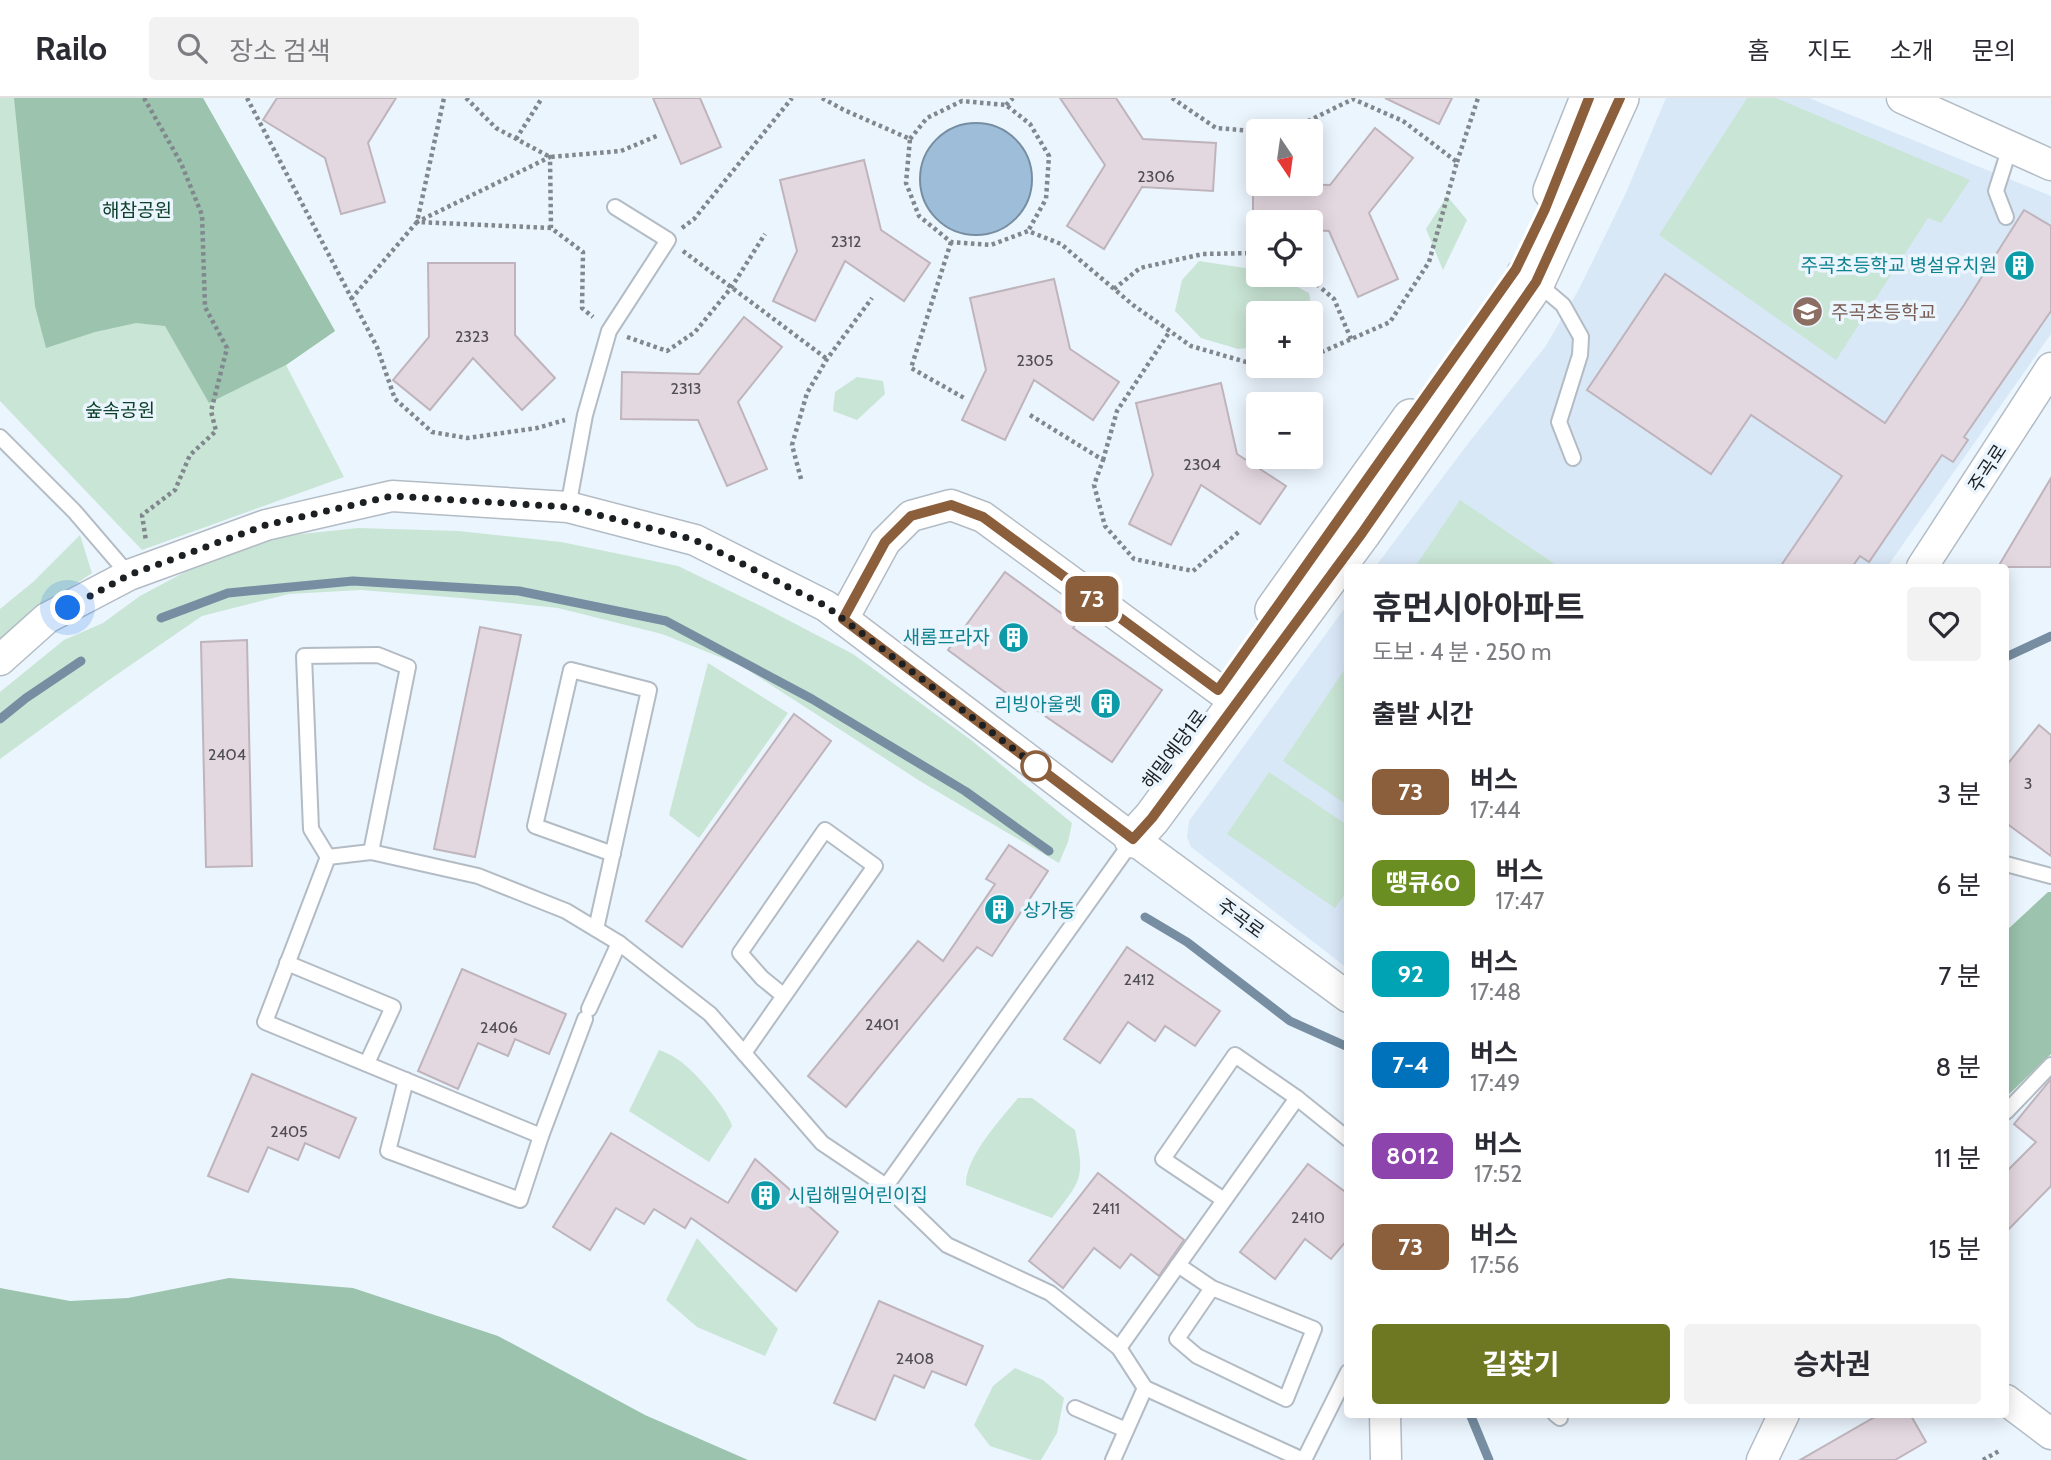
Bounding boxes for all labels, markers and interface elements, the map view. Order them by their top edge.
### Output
search box [149,17,639,80]
text: Railo [35,28,107,68]
icon: search [173,29,211,67]
text: 장소 검색 [229,35,331,67]
text: 홈 [1747,36,1769,65]
text: 지도 [1807,36,1852,65]
text: 소개 [1890,36,1934,65]
text: 문의 [1972,36,2016,65]
north arrow [1246,119,1323,196]
map controls [1246,119,1323,469]
house number: 2306 [1137,167,1175,186]
park label: 해참공원 [102,199,172,222]
button: locate [1246,210,1323,287]
house number: 2312 [831,232,861,251]
building icon: 주곡초등학교 병설유치원 [2003,248,2037,282]
place label: 주곡초등학교 병설유치원 [1800,254,1997,277]
school or university icon: 주곡초등학교 [1791,295,1825,329]
button: + [1246,301,1323,378]
place label: 주곡초등학교 [1831,301,1936,324]
house number: 2323 [455,327,489,346]
house number: 2305 [1017,351,1053,370]
house number: 2313 [671,379,701,398]
button: − [1246,392,1323,469]
park label: 숲속공원 [85,399,155,422]
street label: 주곡로 [1963,440,2011,497]
house number: 2304 [1183,455,1221,474]
line badge: 73 [1060,576,1124,622]
text: 73 [1079,584,1105,613]
text: 휴먼시아아파트 [1372,587,1585,627]
button: heart [1907,587,1981,661]
your location [50,590,85,625]
building icon: 새롬프라자 [996,620,1030,654]
place label: 새롬프라자 [903,626,990,649]
text: 도보 · 4 분 · 250 m [1372,638,1552,666]
building icon: 리빙아울렛 [1088,687,1122,721]
place label: 리빙아울렛 [995,693,1082,716]
text: 출발 시간 [1372,698,1474,730]
street label: 해밀예당1로 [1137,705,1212,794]
house number: 2404 [208,745,246,764]
unlabelled marker [1021,751,1051,781]
text: 버스 [1470,764,1518,796]
house number: 3 [2024,774,2032,793]
text: 73 [1398,777,1423,806]
text: 3 분 [1937,778,1981,810]
text: 17:44 [1470,796,1520,824]
text: 버스 [1496,855,1543,887]
text: 땡큐60 [1386,868,1461,897]
text: 6 분 [1936,869,1981,901]
text: 17:47 [1496,887,1544,915]
building icon: 상가동 [983,893,1017,927]
street label: 주곡로 [1213,894,1269,943]
place label: 상가동 [1023,899,1075,922]
text: 버스 [1470,946,1518,978]
text: 92 [1397,959,1424,988]
text: 7 분 [1938,960,1981,992]
house number: 2412 [1123,970,1155,989]
text: 17:48 [1470,978,1521,1006]
house number: 2401 [865,1015,899,1034]
house number: 2406 [480,1018,518,1037]
text: 버스 [1470,1037,1518,1069]
text: 7-4 [1392,1050,1429,1079]
text: 8 분 [1935,1051,1981,1083]
text: 17:49 [1470,1069,1520,1097]
house number: 2405 [270,1122,308,1141]
text: 버스 [1474,1128,1522,1160]
text: 8012 [1386,1141,1439,1170]
text: 11 분 [1934,1142,1981,1174]
text: 17:52 [1474,1160,1522,1188]
building icon: 시립해밀어린이집 [748,1178,782,1212]
place label: 시립해밀어린이집 [788,1184,928,1207]
house number: 2411 [1092,1199,1120,1218]
house number: 2410 [1291,1208,1325,1227]
text: 버스 [1470,1219,1518,1251]
text: 73 [1398,1232,1423,1261]
text: 15 분 [1929,1233,1981,1265]
text: 17:56 [1470,1251,1519,1279]
button: 길찾기 [1372,1324,1670,1404]
button: 승차권 [1684,1324,1981,1404]
house number: 2408 [896,1349,934,1368]

